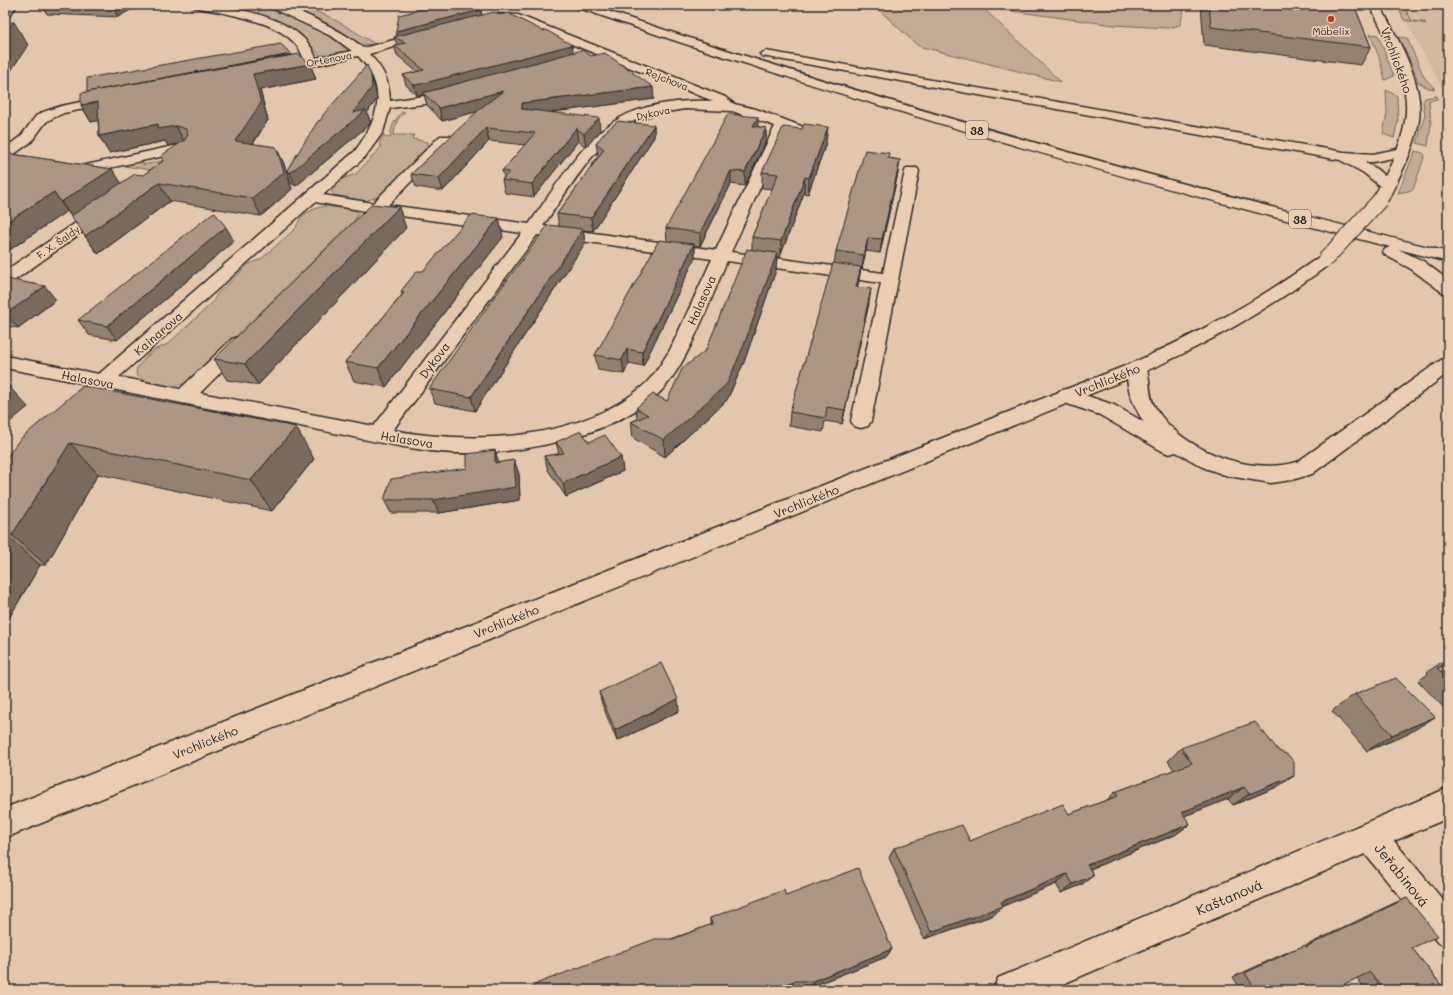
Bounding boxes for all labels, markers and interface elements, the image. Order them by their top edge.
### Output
marker: Möbelix [1326,14,1336,24]
place label: Möbelix [1312,24,1350,38]
street label: Vrchlického [1378,25,1416,95]
street label: Ortenova [305,48,353,70]
street label: Rejchova [644,64,690,94]
street label: Dykova [634,102,672,124]
road number: 38 [966,121,988,139]
road number: 38 [1289,210,1311,228]
street label: F. X. Šaldy [34,222,82,262]
street label: Halasova [683,272,719,328]
street label: Kainarova [130,307,186,359]
street label: Dykova [415,338,453,382]
street label: Vrchlického [1072,360,1142,400]
street label: Halasova [60,366,116,392]
street label: Halasova [379,427,435,451]
street label: Vrchlického [771,481,841,521]
street label: Vrchlického [471,601,541,641]
street label: Vrchlického [170,722,240,762]
street label: Jeřabinová [1370,839,1434,911]
street label: Kaštanová [1193,874,1265,920]

